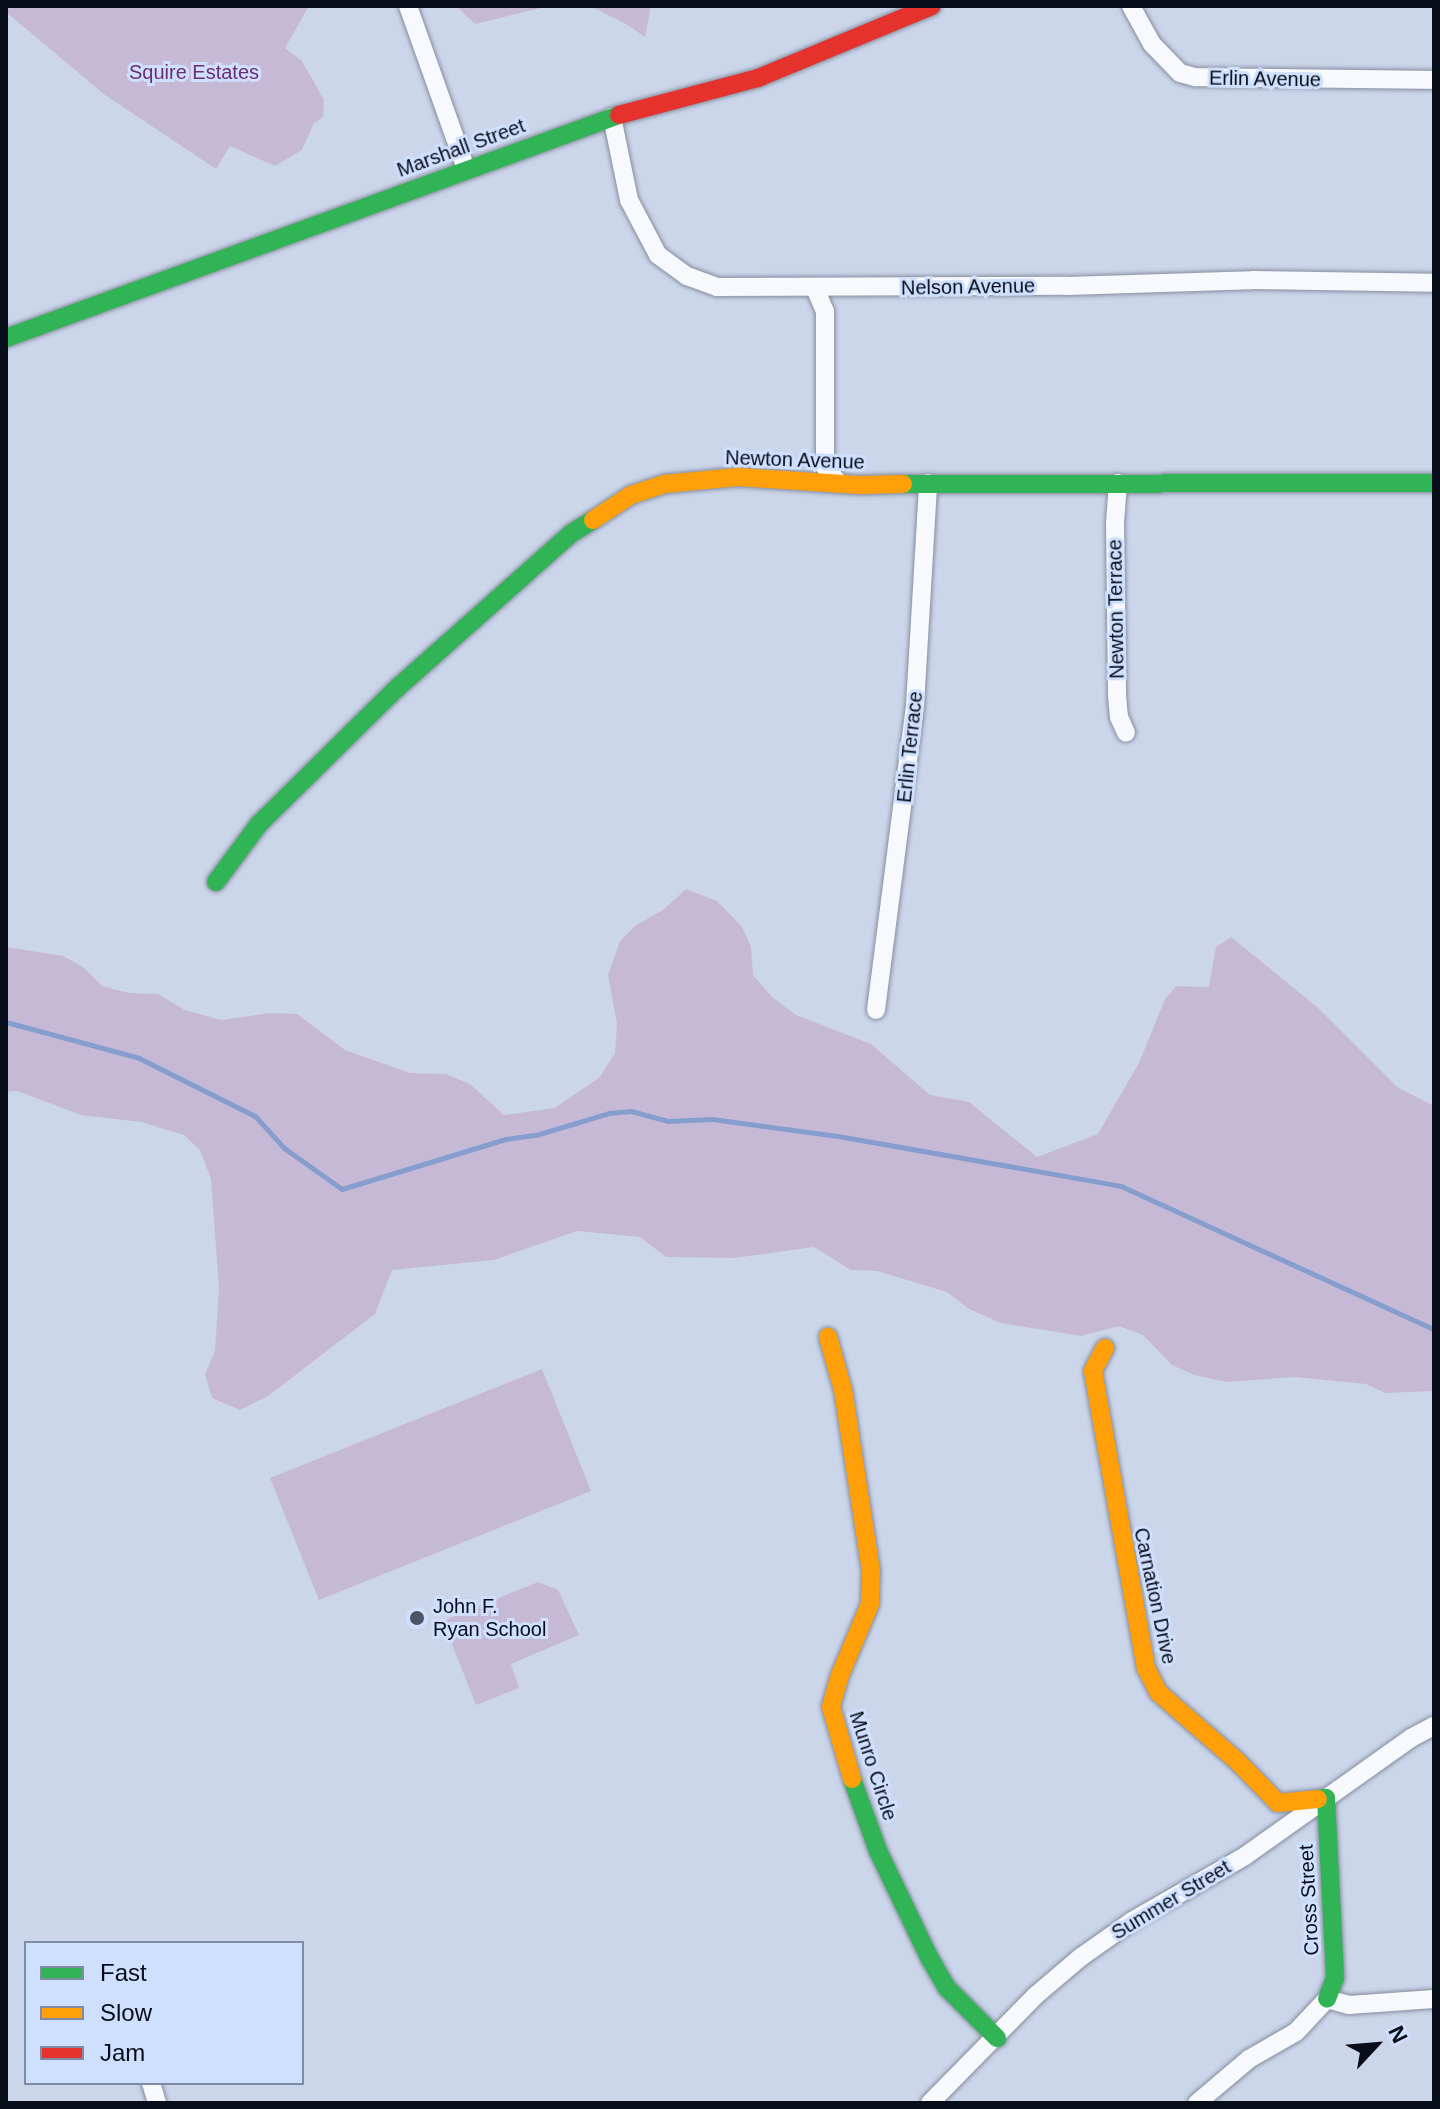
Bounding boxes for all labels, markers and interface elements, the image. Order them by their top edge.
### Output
park label: Squire Estates [129,60,259,84]
street label: Erlin Avenue [1208,66,1322,92]
street label: Marshall Street [394,114,528,182]
street label: Nelson Avenue [900,274,1036,300]
street label: Newton Avenue [724,446,866,474]
street label: Newton Terrace [1103,539,1129,679]
street label: Erlin Terrace [892,690,928,804]
street label: Carnation Drive [1129,1526,1181,1666]
place label: John F. Ryan School [433,1594,546,1641]
marker: John F. Ryan School [408,1609,426,1627]
street label: Munro Circle [844,1708,902,1824]
street label: Cross Street [1294,1844,1324,1956]
street label: Summer Street [1107,1855,1235,1945]
legend [24,1941,304,2085]
text: Fast [100,1959,147,1986]
text: Slow [100,1999,152,2026]
north arrow [1336,2005,1416,2085]
text: N [1383,2022,1413,2047]
text: Jam [100,2039,145,2066]

